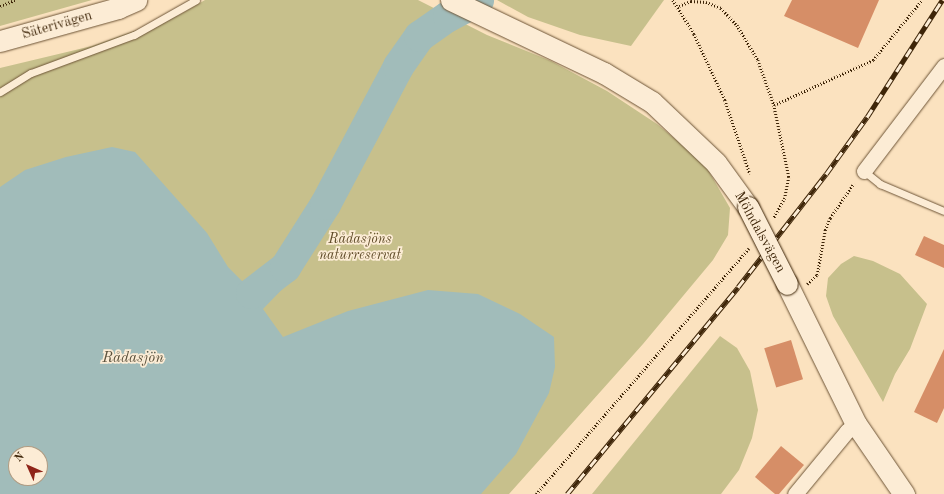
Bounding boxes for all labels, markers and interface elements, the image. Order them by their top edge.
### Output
street label: Säterivägen [20,7,94,43]
street label: Mölndalsvägen [731,189,789,275]
park label: Rådasjöns naturreservat [319,231,401,264]
water label: Rådasjön [102,350,164,368]
north arrow [8,446,48,486]
text: N [13,451,27,465]

